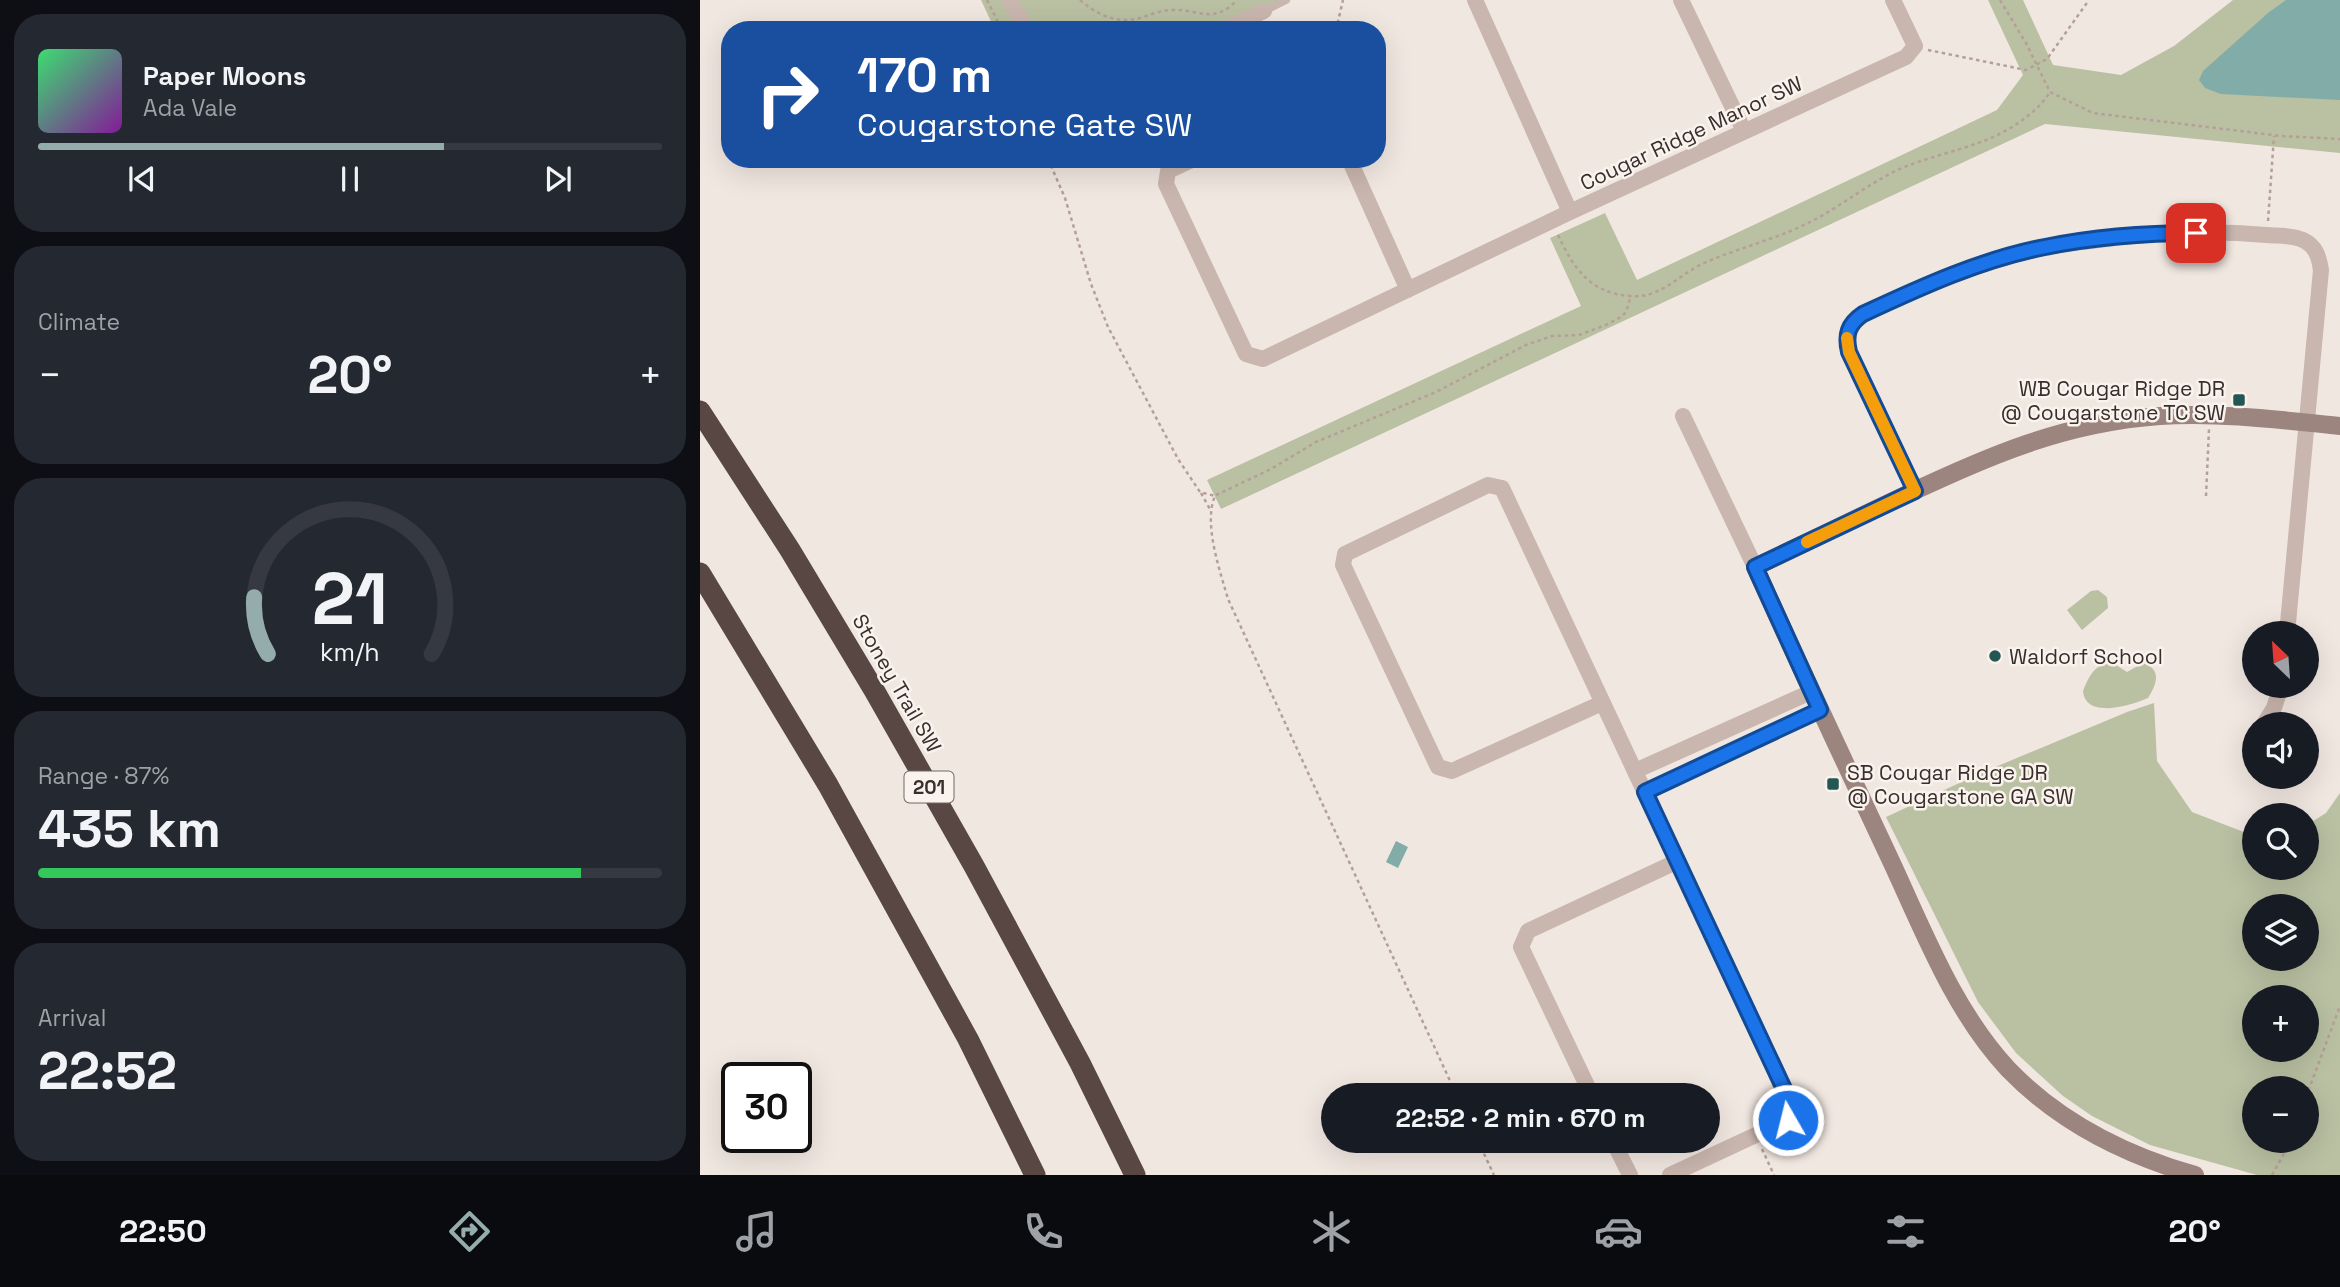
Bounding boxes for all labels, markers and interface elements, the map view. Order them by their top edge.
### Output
text: 170 m [857,44,992,106]
icon: right [742,49,833,140]
text: Paper Moons [143,59,306,93]
street label: Cougar Ridge Manor SW [1576,70,1806,196]
text: Ada Vale [143,93,237,123]
text: Cougarstone Gate SW [857,105,1192,145]
icon: previous [123,160,161,198]
icon: pause [331,160,369,198]
icon: next [539,160,577,198]
pin [2166,203,2226,263]
icon: arrive [2177,214,2215,252]
text: Climate [38,307,120,337]
text: 20° [307,342,393,408]
text: − [38,351,62,399]
text: + [638,351,662,399]
place label: WB Cougar Ridge DR @ Cougarstone TC SW [2000,375,2225,426]
marker: WB Cougar Ridge DR @ Cougarstone TC SW [2231,392,2247,408]
text: 21 [312,552,388,645]
street label: Stoney Trail SW [846,609,948,757]
north arrow [2242,621,2319,698]
map controls [2242,621,2319,1153]
text: km/h [320,635,380,667]
place label: Waldorf School [2009,643,2163,670]
marker: Waldorf School [1987,648,2003,664]
button: sound [2242,712,2319,789]
place label: SB Cougar Ridge DR @ Cougarstone GA SW [1847,759,2074,810]
text: Range · 87% [38,761,169,791]
road number: 201 [904,772,954,802]
marker: SB Cougar Ridge DR @ Cougarstone GA SW [1825,776,1841,792]
text: 435 km [38,796,221,862]
button: search [2242,803,2319,880]
button: layers [2242,894,2319,971]
button: + [2242,985,2319,1062]
text: Arrival [38,1003,106,1033]
text: 22:52 [38,1038,177,1104]
speed limit sign: 30 [721,1062,812,1153]
button: − [2242,1076,2319,1153]
position arrow [1751,1083,1825,1157]
text: 22:52 · 2 min · 670 m [1395,1101,1646,1135]
icon: directions [445,1207,494,1256]
icon: music [732,1207,781,1256]
icon: phone [1019,1207,1068,1256]
icon: climate [1307,1207,1356,1256]
icon: car [1594,1207,1643,1256]
icon: filters [1881,1207,1930,1256]
text: 22:50 [119,1211,207,1251]
text: 20° [2168,1211,2221,1251]

